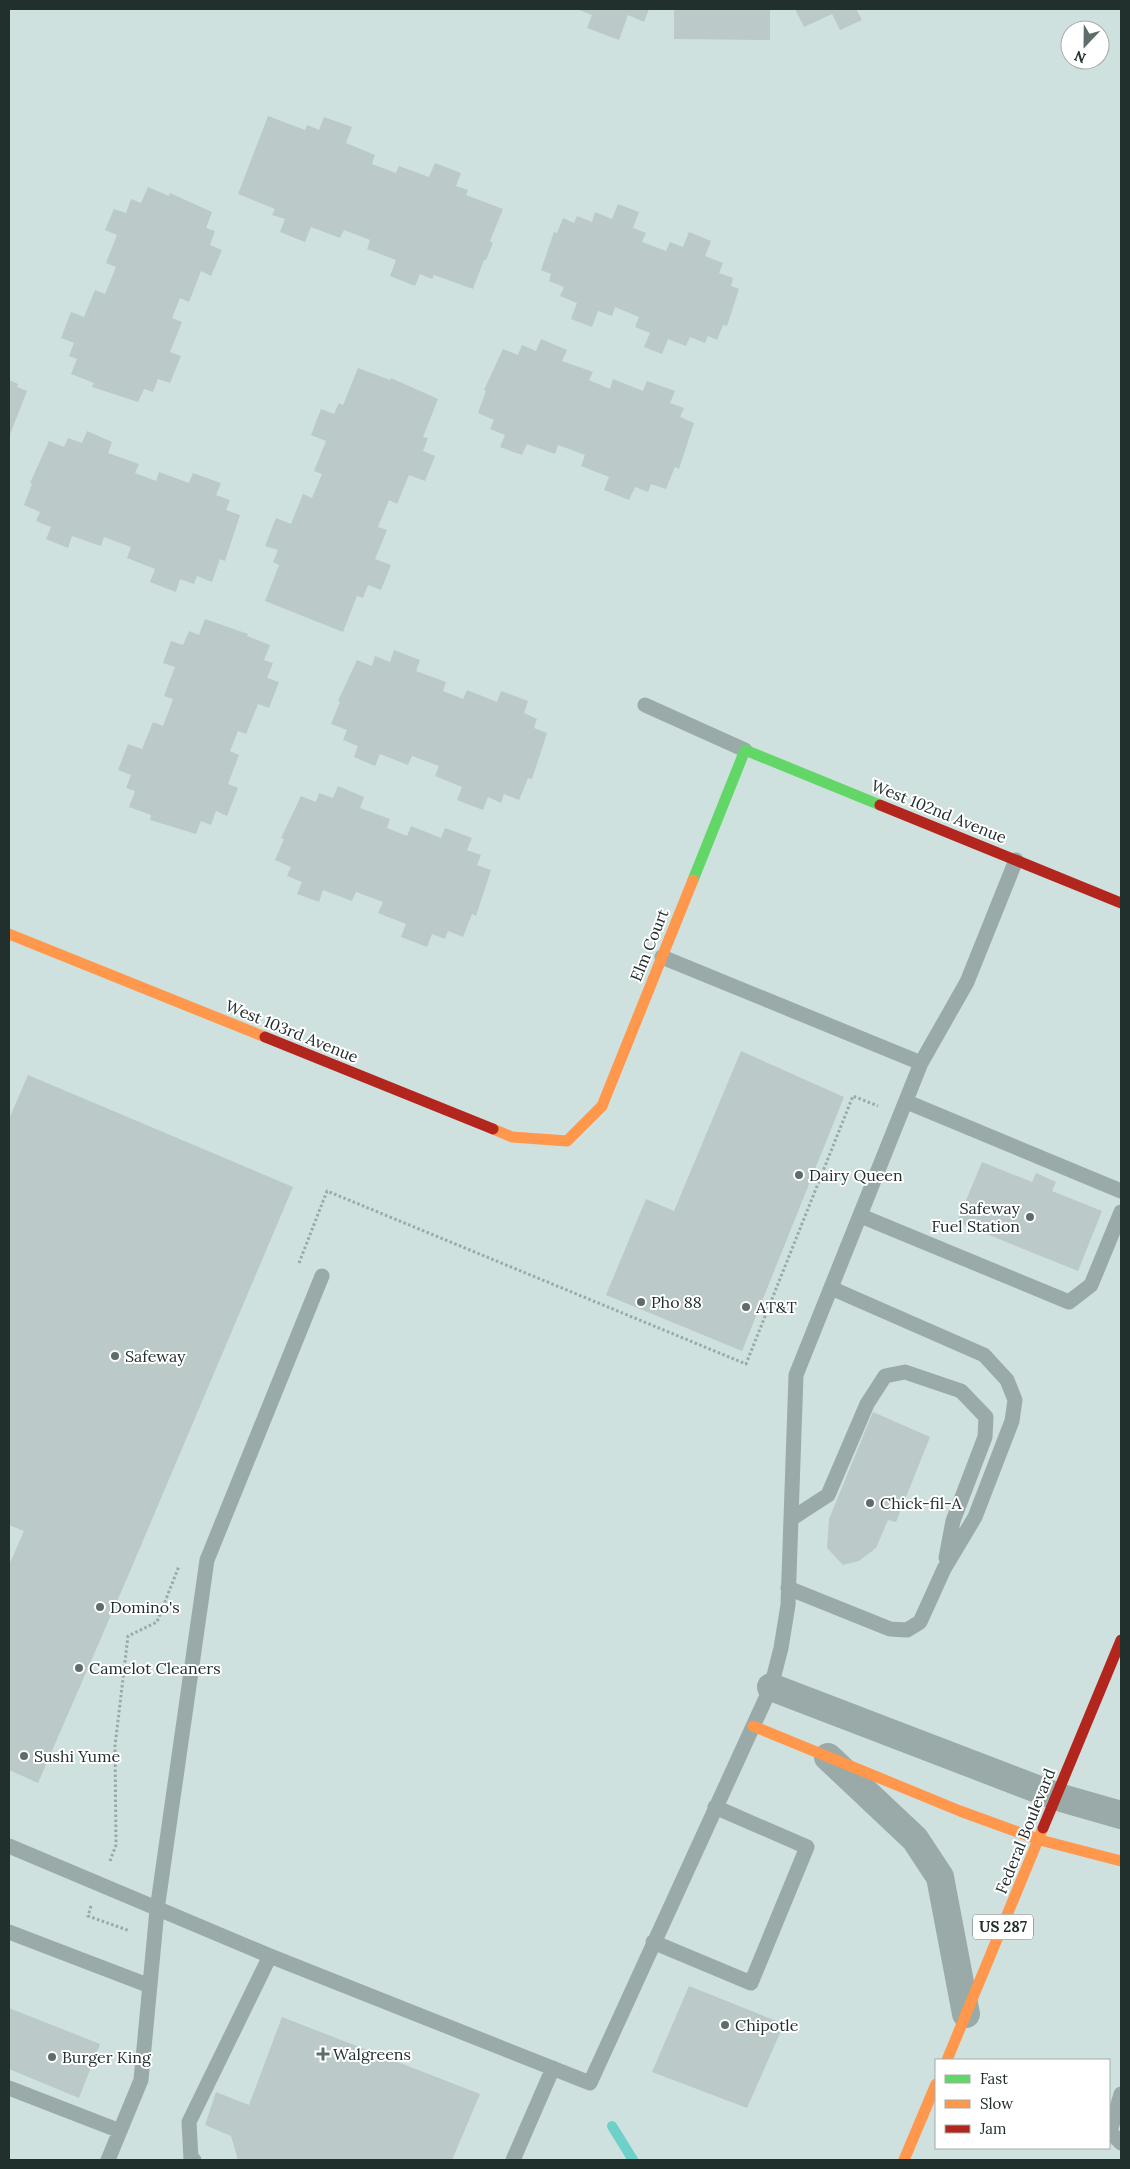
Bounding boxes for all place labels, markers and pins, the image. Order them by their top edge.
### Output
place label: Dairy Queen [809,1165,903,1185]
marker: Dairy Queen [793,1169,805,1181]
place label: Safeway Fuel Station [932,1198,1021,1236]
marker: Safeway Fuel Station [1024,1211,1036,1223]
place label: Pho 88 [651,1292,702,1312]
marker: Pho 88 [635,1296,647,1308]
place label: AT&T [755,1297,797,1317]
marker: AT&T [740,1301,752,1313]
place label: Safeway [125,1346,186,1366]
marker: Safeway [109,1350,121,1362]
place label: Chick-fil-A [880,1493,963,1513]
marker: Chick-fil-A [864,1497,876,1509]
place label: Domino's [110,1597,180,1617]
marker: Domino's [94,1601,106,1613]
place label: Camelot Cleaners [89,1658,221,1678]
marker: Camelot Cleaners [73,1662,85,1674]
place label: Sushi Yume [34,1746,120,1766]
marker: Sushi Yume [18,1750,30,1762]
place label: Chipotle [735,2015,799,2035]
marker: Chipotle [719,2019,731,2031]
place label: Walgreens [333,2044,411,2064]
place label: Burger King [62,2047,152,2067]
marker: Walgreens [317,2048,329,2060]
marker: Burger King [46,2051,58,2063]

